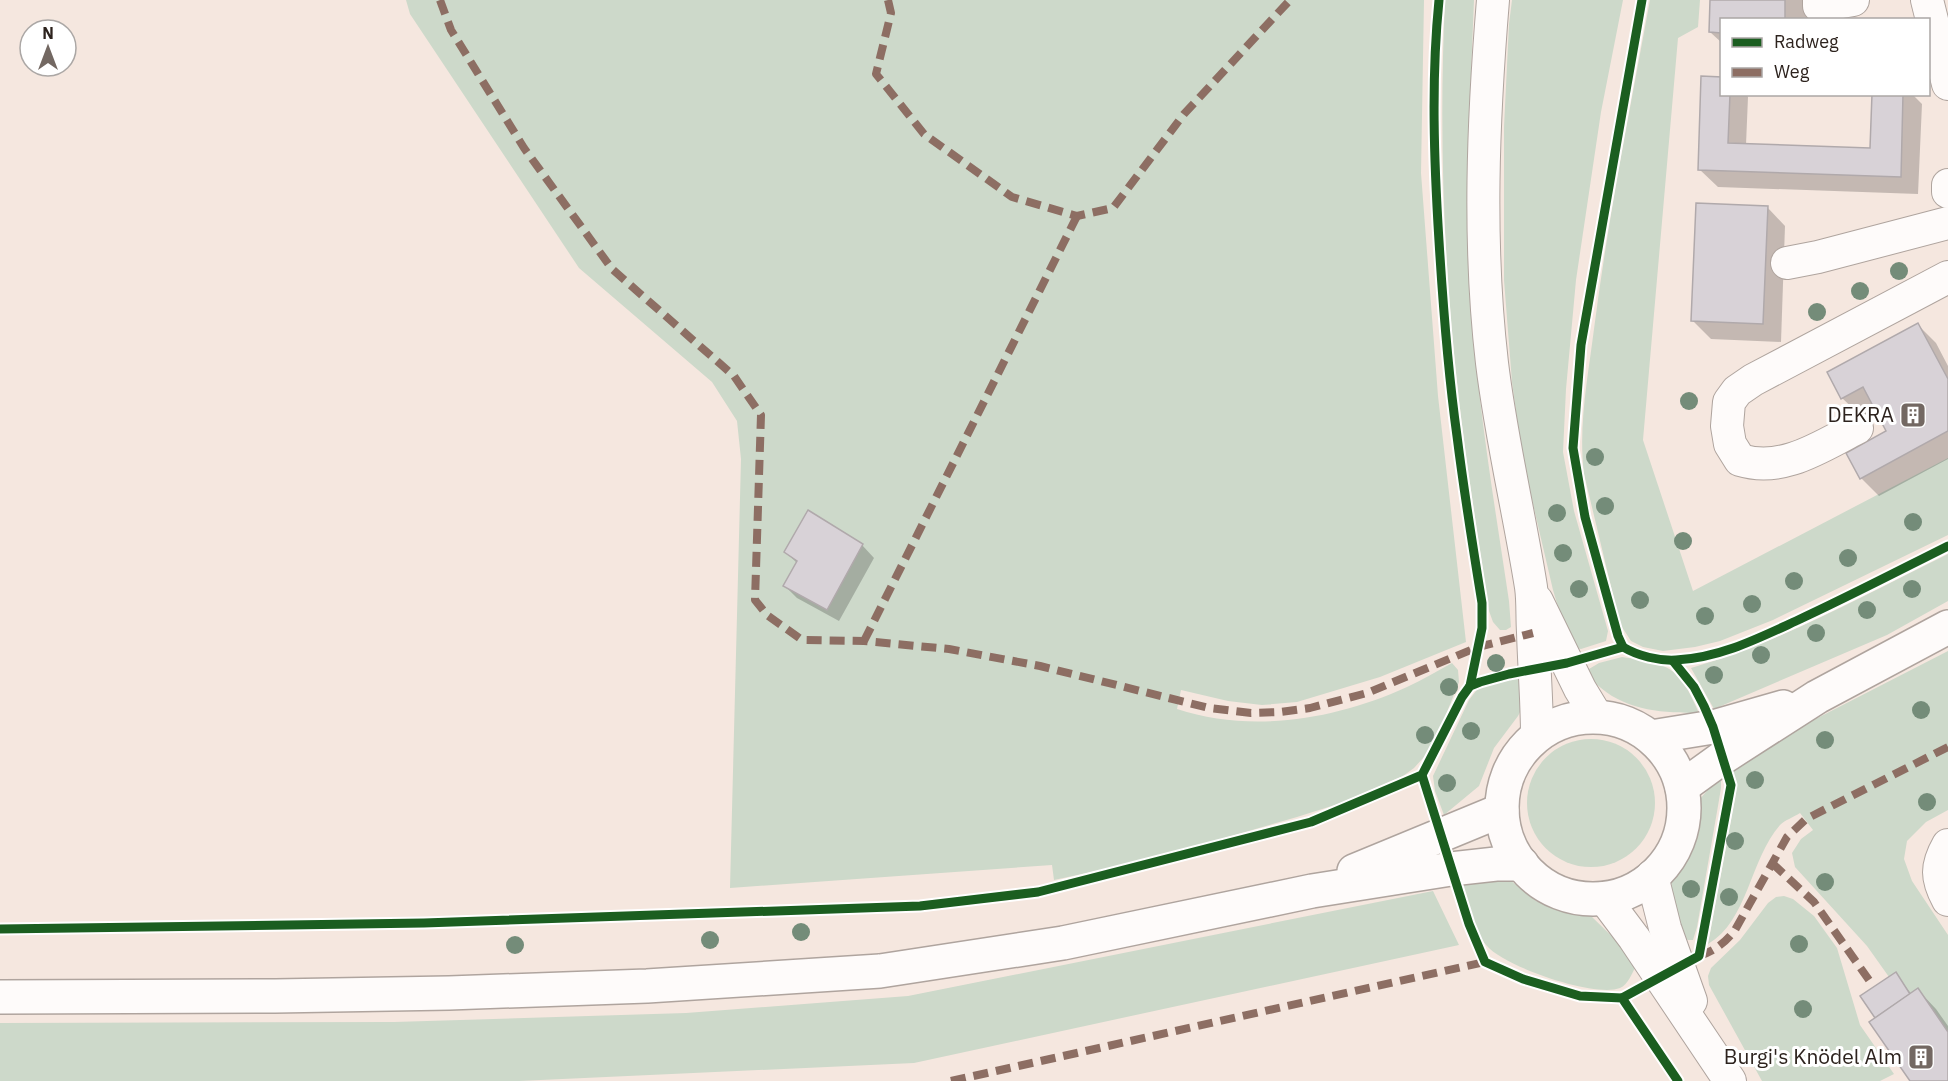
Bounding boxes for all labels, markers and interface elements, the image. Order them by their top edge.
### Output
north arrow [18,18,78,78]
legend [1720,18,1930,96]
text: N [42,23,54,43]
text: Radweg [1774,30,1839,53]
text: Weg [1774,60,1810,83]
place label: DEKRA [1827,400,1894,428]
building icon: DEKRA [1898,400,1928,430]
place label: Burgi's Knödel Alm [1724,1042,1902,1070]
building icon: Burgi's Knödel Alm [1906,1042,1936,1072]

